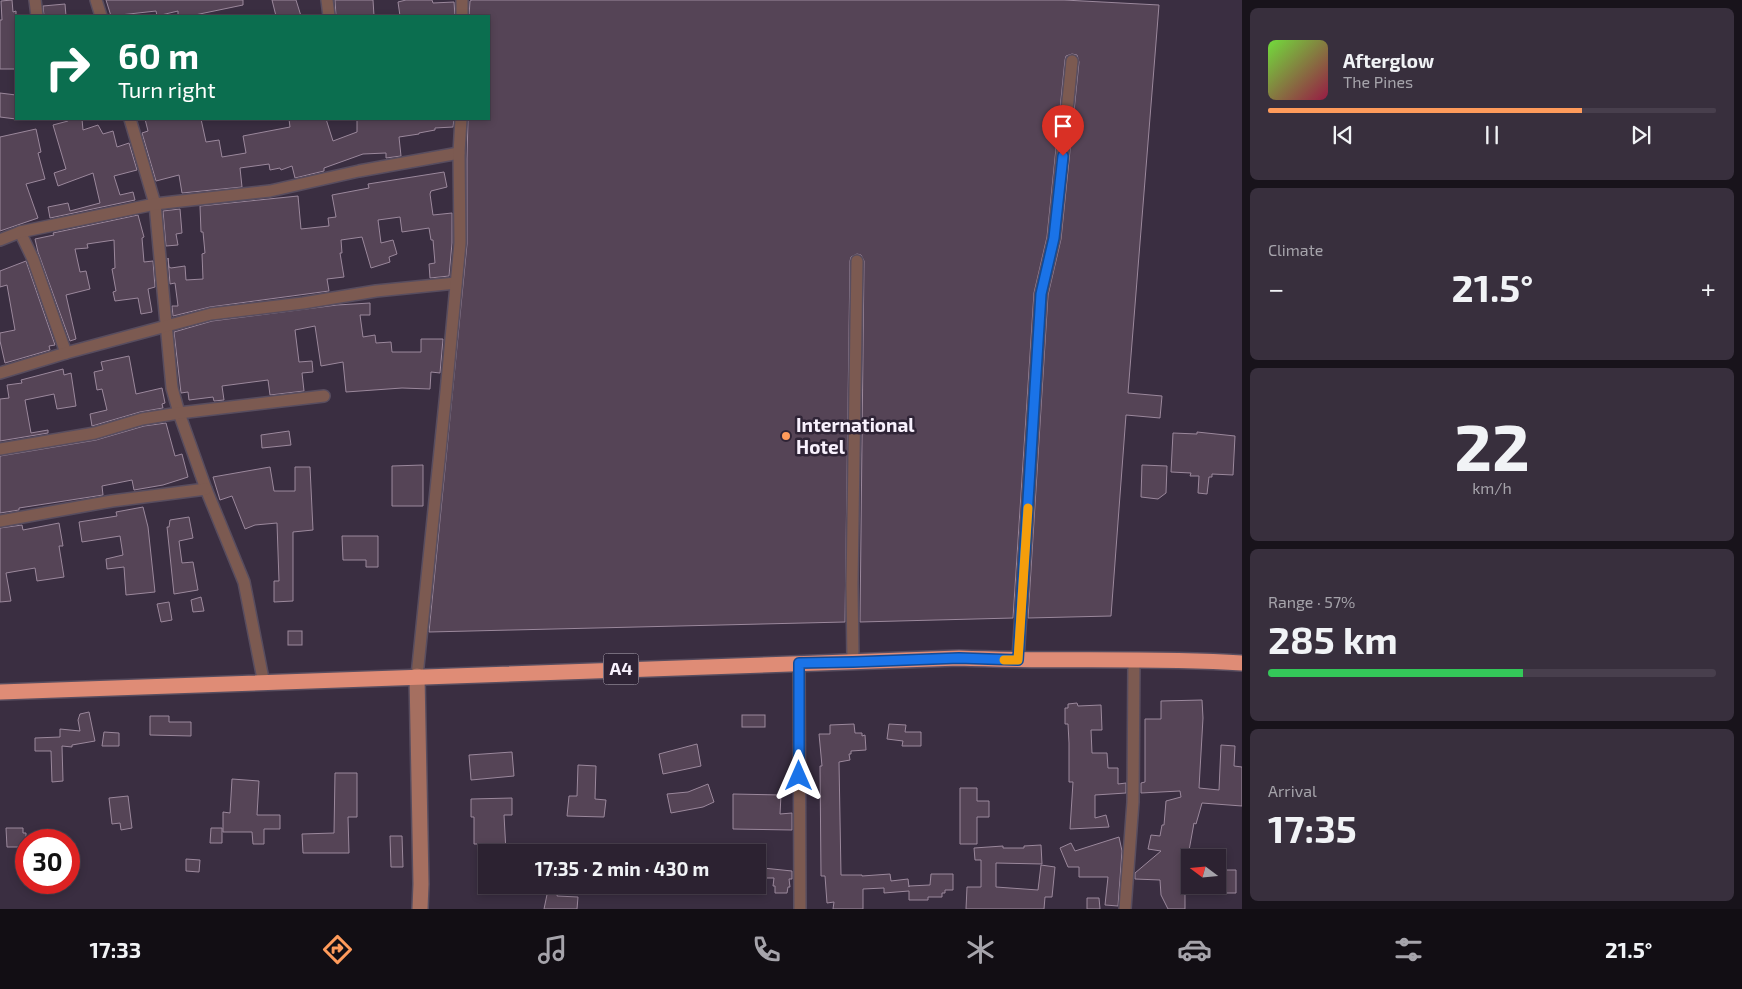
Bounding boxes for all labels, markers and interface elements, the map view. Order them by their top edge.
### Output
text: 60 m [118,34,199,76]
icon: right [35,35,100,100]
text: Afterglow [1343,49,1434,72]
text: The Pines [1343,72,1413,91]
text: Turn right [118,76,216,102]
pin [1042,105,1084,156]
icon: arrive [1049,112,1077,140]
icon: previous [1329,121,1357,149]
icon: pause [1478,121,1506,149]
icon: next [1627,121,1655,149]
text: Climate [1268,240,1323,259]
text: 21.5° [1452,264,1533,310]
text: − [1268,271,1284,305]
text: + [1701,271,1716,305]
text: 22 [1454,406,1530,484]
place label: International Hotel [796,413,915,458]
marker: International Hotel [780,430,792,442]
text: km/h [1472,478,1512,497]
text: Range · 57% [1268,592,1355,611]
text: 285 km [1268,616,1398,662]
road number: A4 [604,654,638,684]
position arrow [772,749,824,801]
text: Arrival [1268,781,1317,800]
text: 17:35 [1268,805,1357,851]
speed limit sign: 30 [15,829,80,894]
north arrow [1181,849,1226,894]
map controls [1181,849,1226,894]
text: 17:35 · 2 min · 430 m [535,857,709,880]
icon: directions [320,932,355,967]
icon: music [535,932,570,967]
icon: phone [749,932,784,967]
icon: climate [963,932,998,967]
icon: car [1177,932,1212,967]
icon: filters [1391,932,1426,967]
text: 17:33 [90,936,141,962]
text: 21.5° [1605,936,1652,962]

